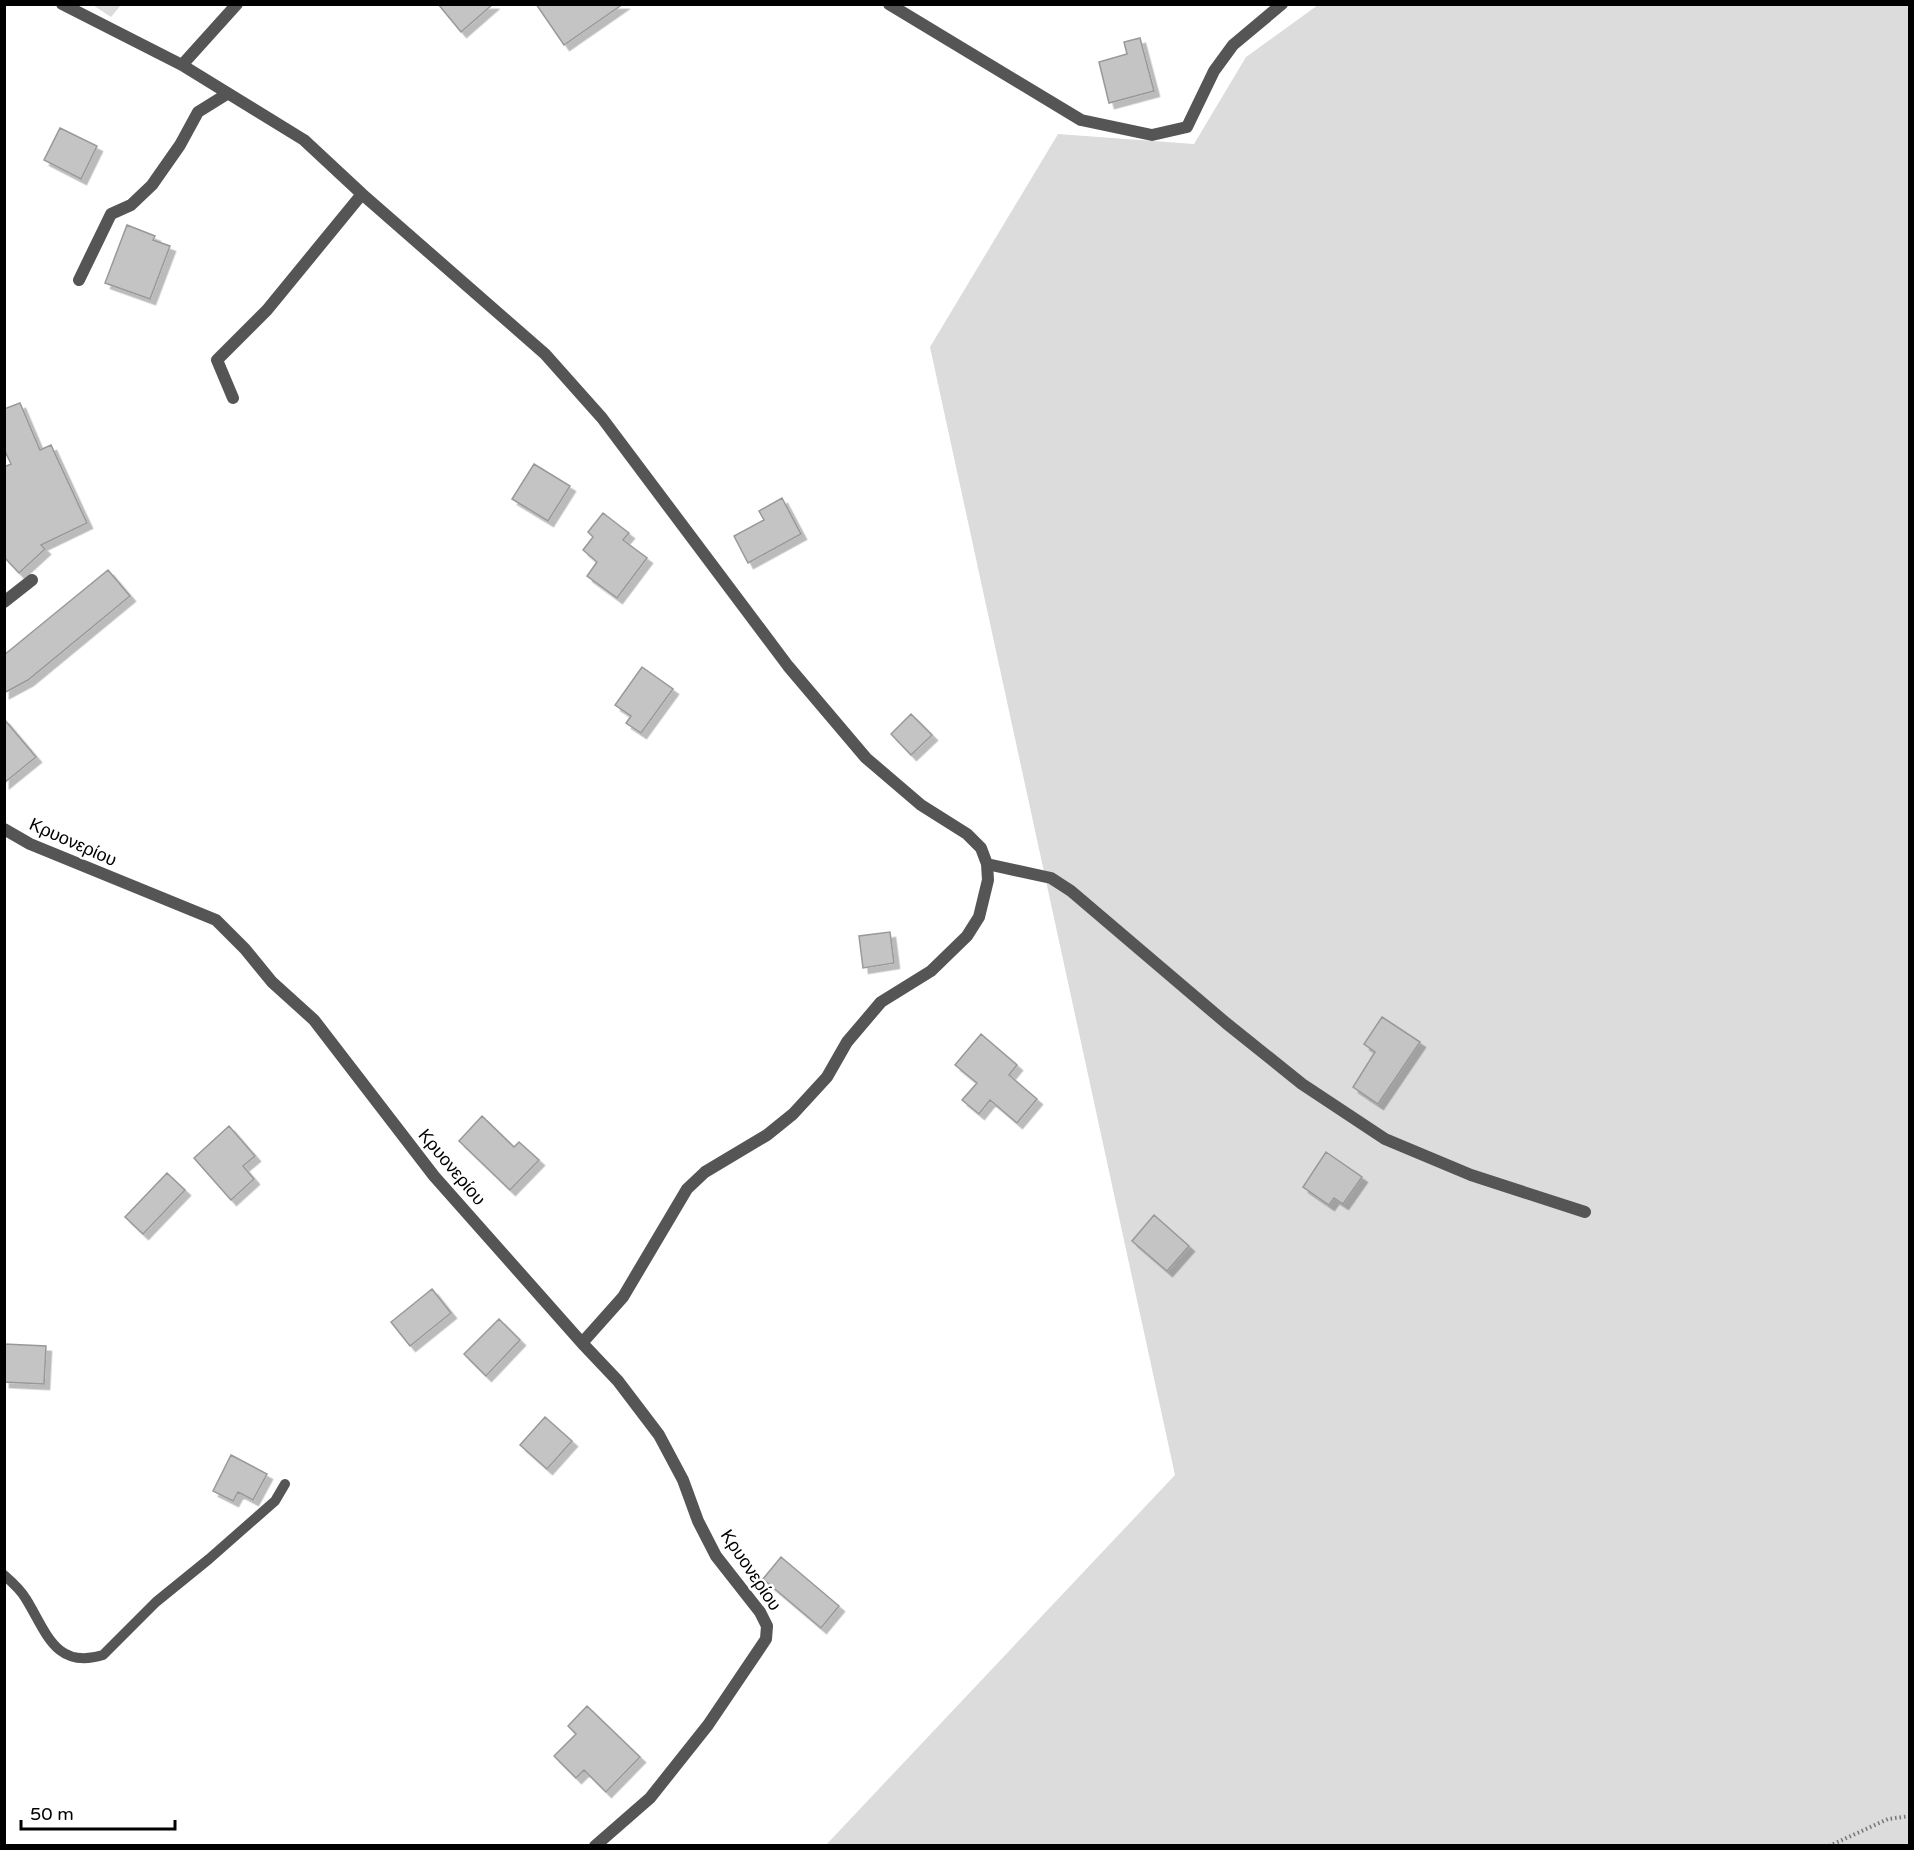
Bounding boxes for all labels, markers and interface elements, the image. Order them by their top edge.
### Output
street label: Κρυονερίου [26,813,120,871]
street label: Κρυονερίου [414,1124,490,1210]
street label: Κρυονερίου [716,1525,786,1615]
scale bar [21,1793,176,1831]
text: 50 m [30,1803,74,1825]

